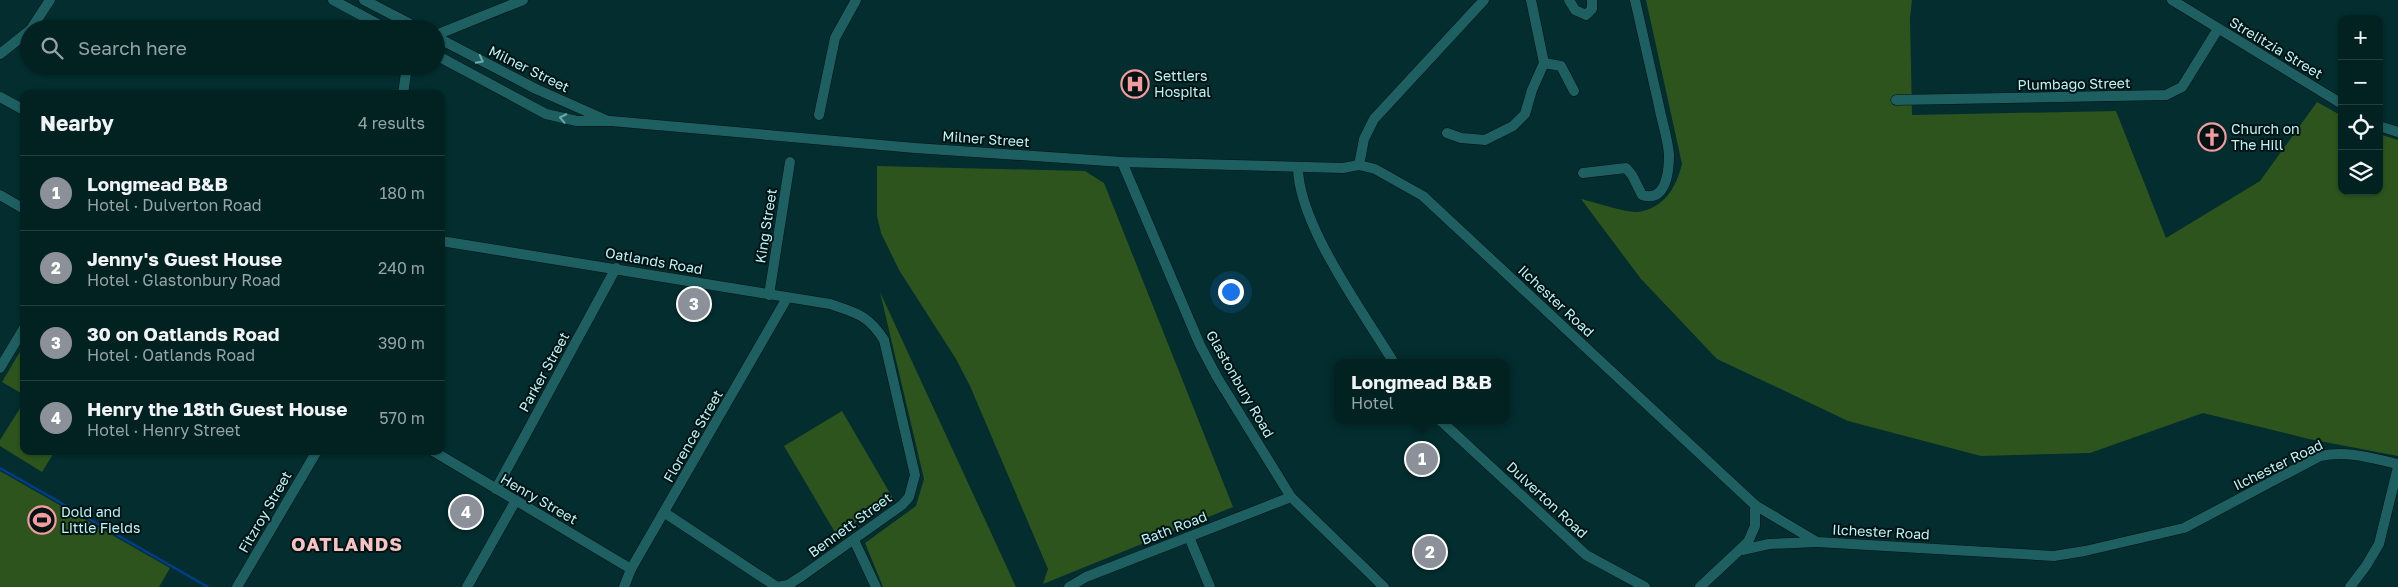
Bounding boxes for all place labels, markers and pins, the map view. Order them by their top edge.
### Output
place label: Settlers Hospital [1154,67,1211,100]
hospital icon: Settlers Hospital [1120,69,1150,99]
place label: Church on The Hill [2231,120,2300,153]
church icon: Church on The Hill [2197,122,2227,152]
pin: 3 [678,285,710,323]
pin: 1 [1406,440,1438,478]
pin: 4 [450,493,482,531]
place label: Dold and Little Fields [61,503,140,536]
sports icon: Dold and Little Fields [27,505,57,535]
pin: 2 [1414,533,1446,571]

